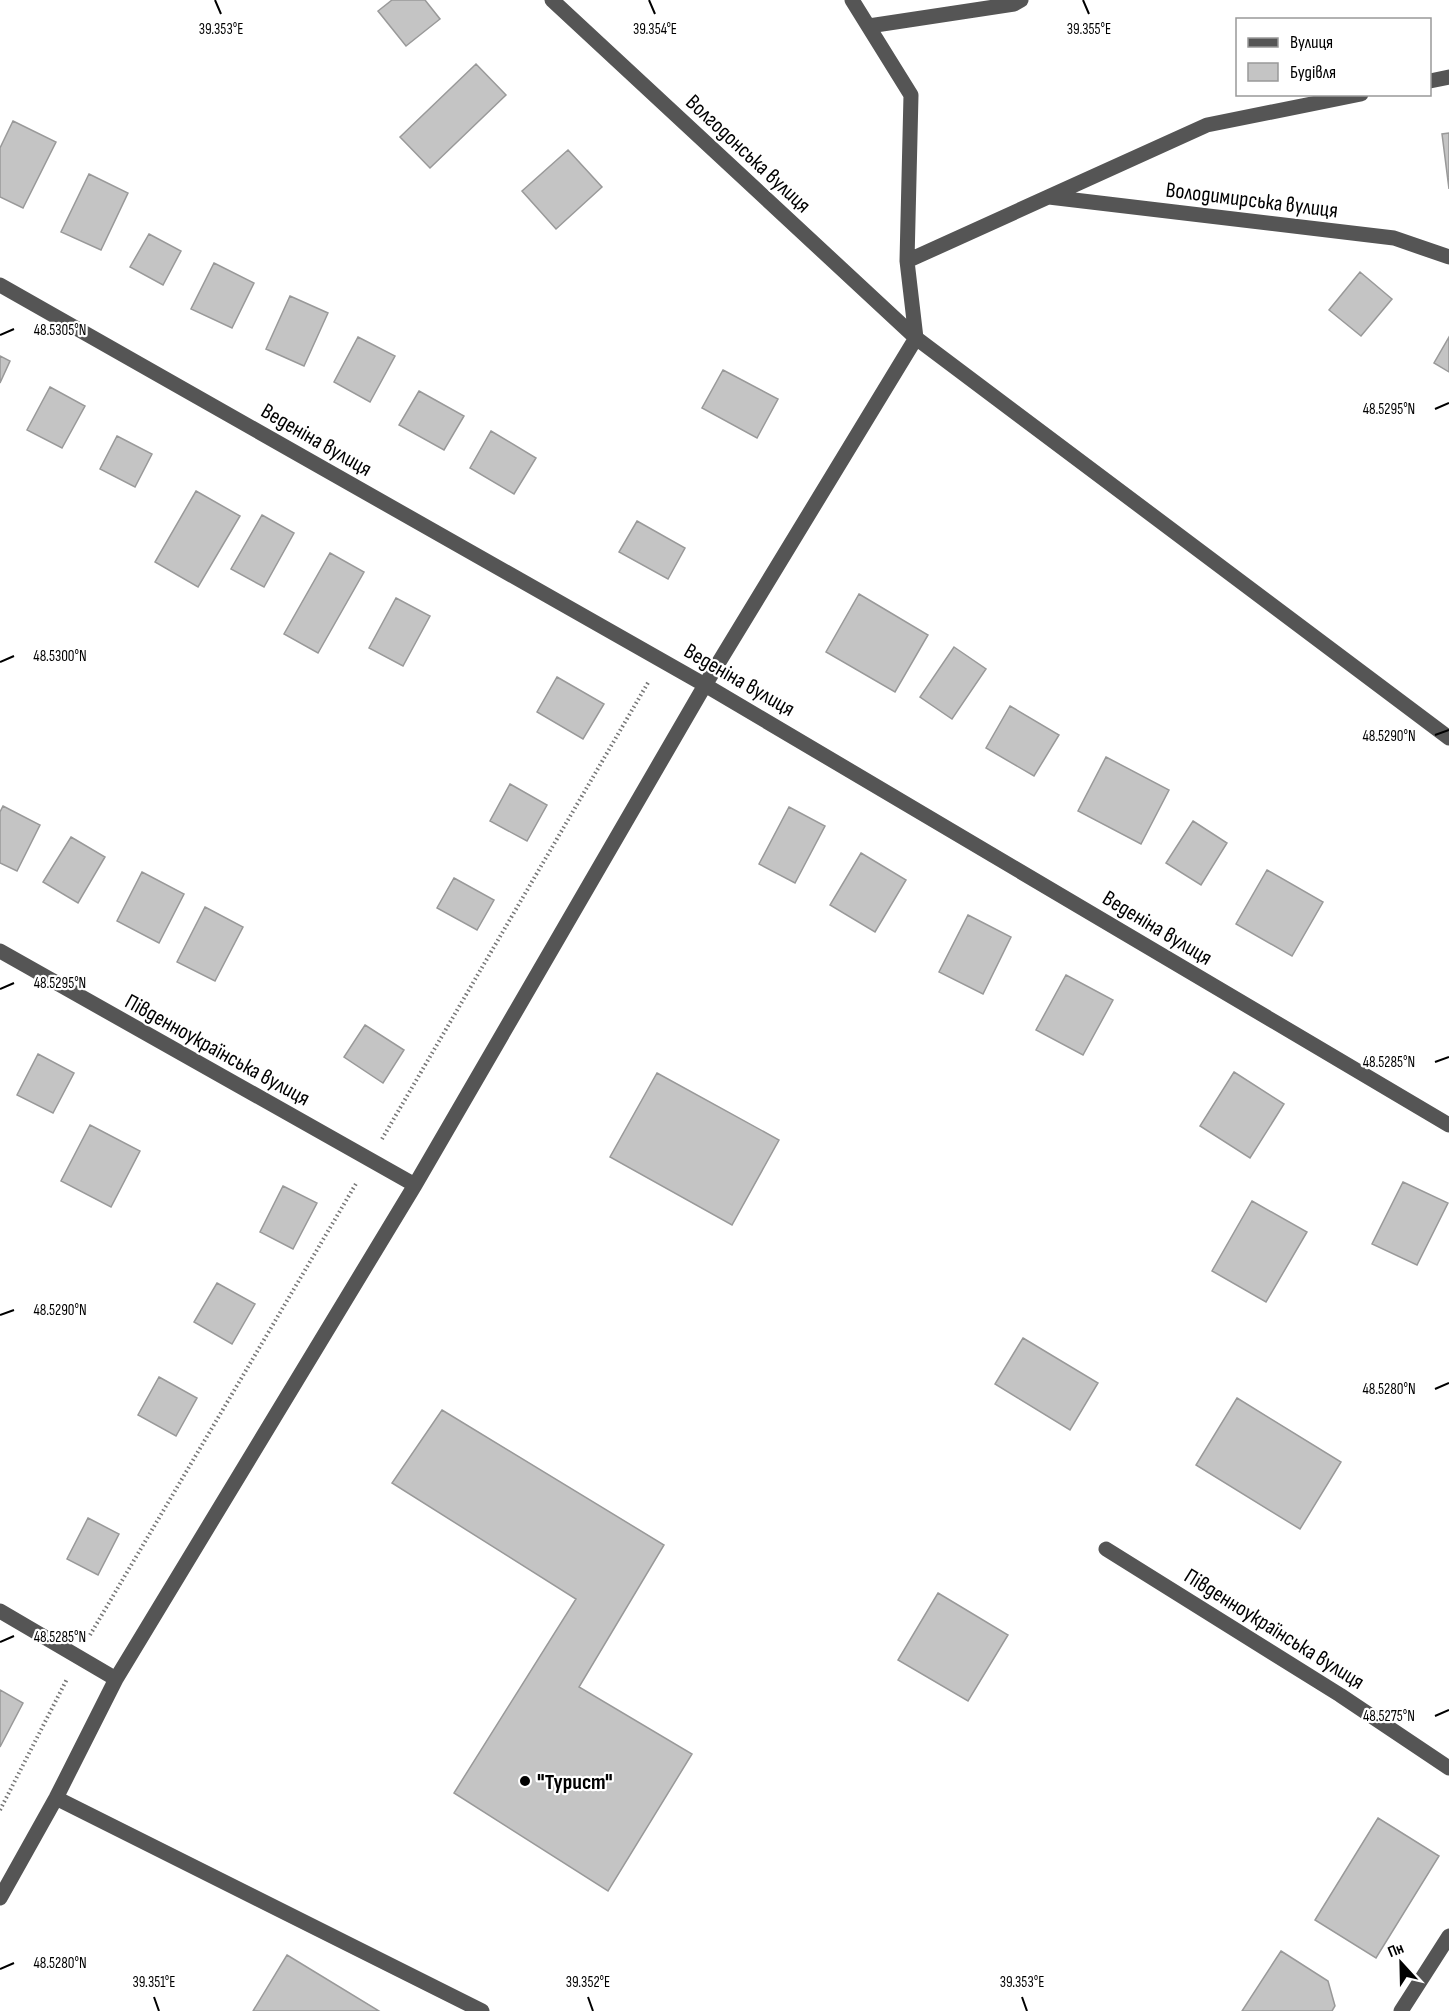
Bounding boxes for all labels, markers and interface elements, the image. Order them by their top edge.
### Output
legend [1236,18,1431,96]
text: 39.353°E [199,20,243,39]
text: 39.354°E [633,20,677,39]
text: 39.355°E [1067,20,1111,39]
text: Вулиця [1290,32,1333,53]
text: Будівля [1290,62,1336,83]
street label: Волгодонська вулиця [680,89,816,219]
street label: Володимирська вулиця [1164,177,1339,224]
text: 48.5305°N [34,321,86,340]
street label: Веденіна вулиця [256,398,376,483]
text: 48.5295°N [1363,400,1415,419]
street label: Веденіна вулиця [679,638,799,723]
text: 48.5300°N [33,647,87,666]
text: 48.5290°N [1362,727,1416,746]
street label: Веденіна вулиця [1097,885,1217,972]
text: 48.5295°N [34,974,86,993]
street label: Південноукраїнська вулиця [120,988,314,1112]
text: 48.5285°N [1363,1053,1415,1072]
text: 48.5290°N [33,1301,87,1320]
text: 48.5280°N [1362,1380,1416,1399]
street label: Південноукраїнська вулиця [1179,1563,1369,1696]
text: 48.5285°N [34,1628,86,1647]
text: 48.5275°N [1363,1707,1415,1726]
place label: "Турист" [537,1769,613,1796]
marker: "Турист" [518,1774,532,1788]
north arrow [1371,1933,1431,1993]
text: Пн [1385,1939,1407,1962]
text: 48.5280°N [33,1954,87,1973]
text: 39.351°E [133,1973,175,1992]
text: 39.352°E [566,1973,610,1992]
text: 39.353°E [1000,1973,1044,1992]

